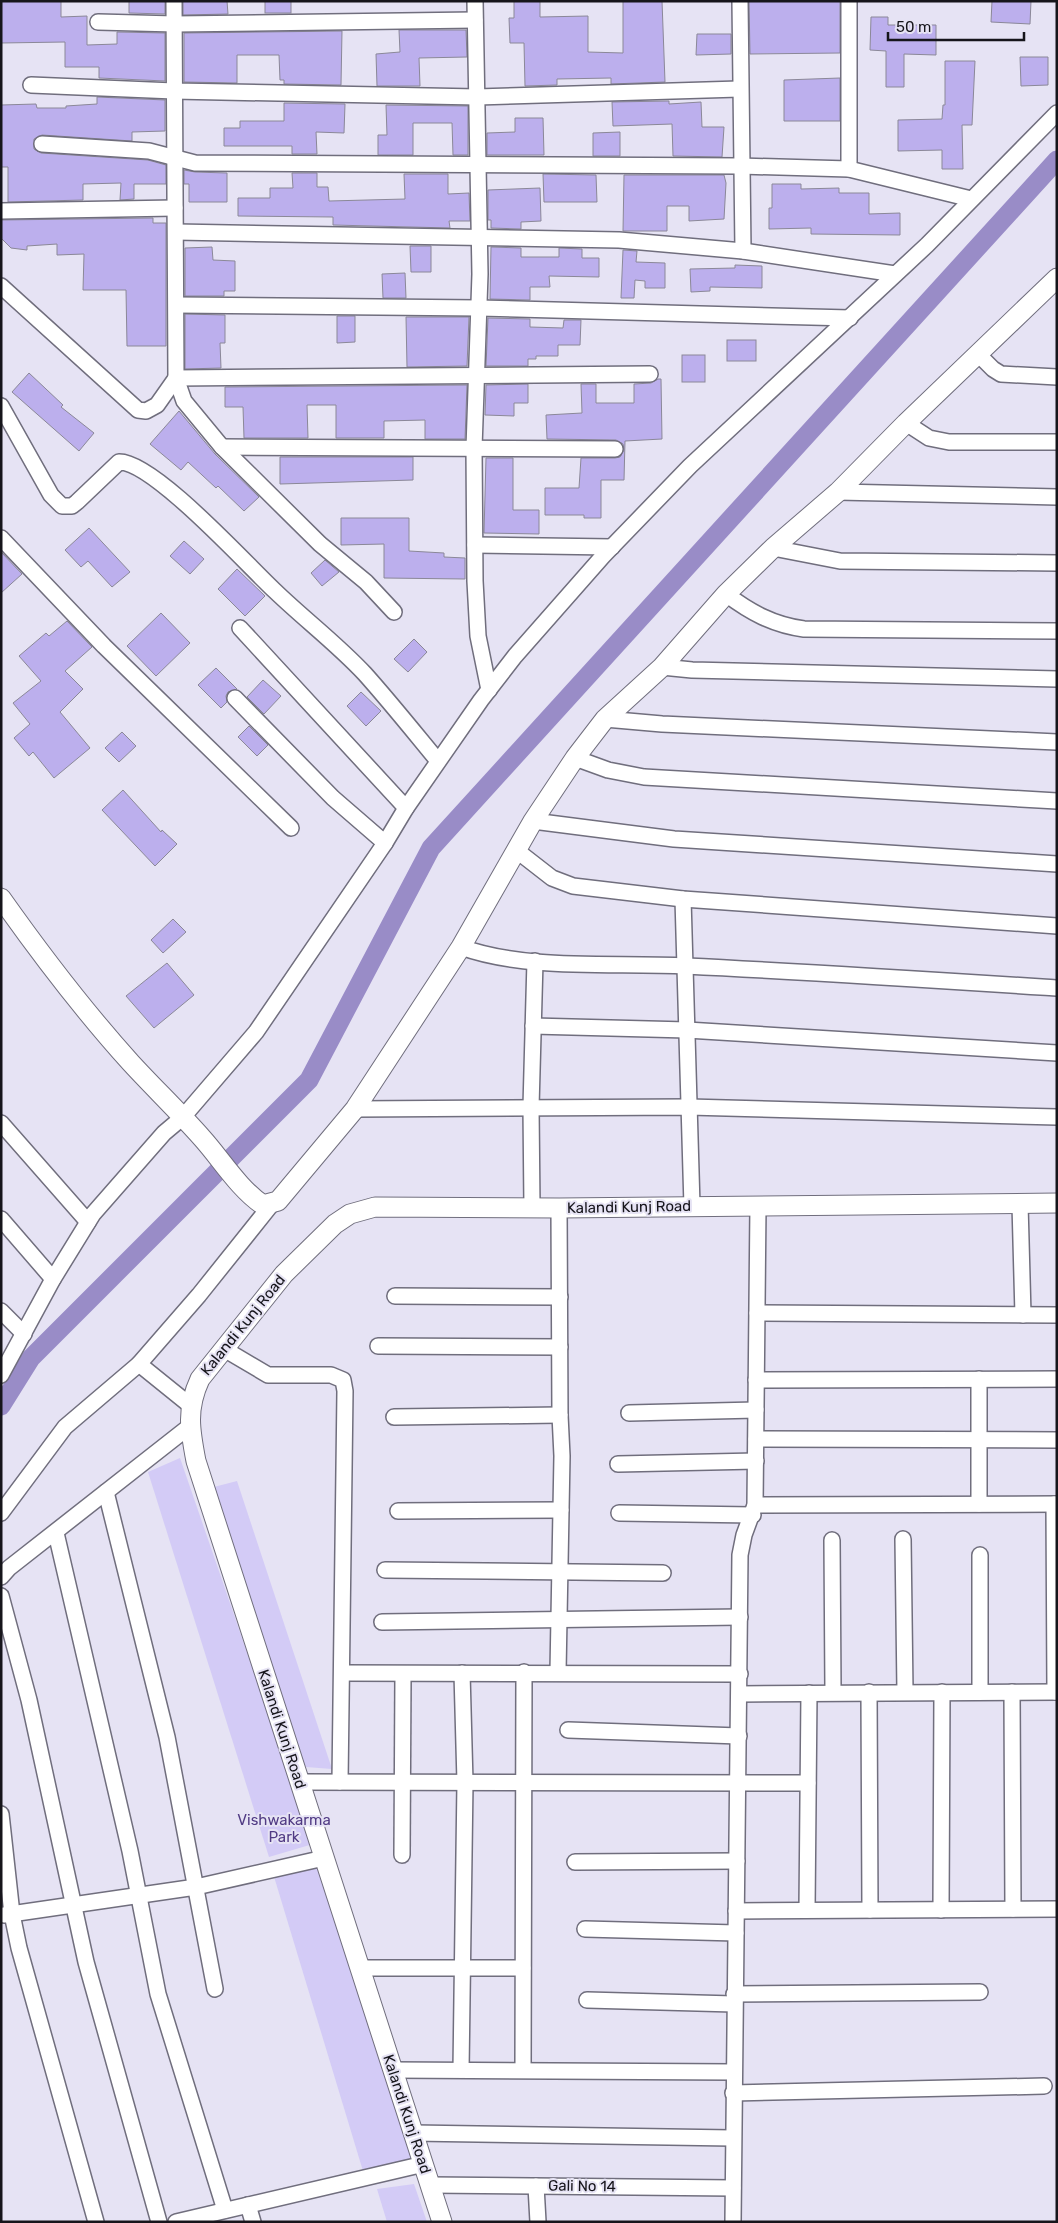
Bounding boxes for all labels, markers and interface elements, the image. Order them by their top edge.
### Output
scale bar [888,10,1024,42]
text: 50 m [896,18,931,36]
street label: Kalandi Kunj Road [567,1197,691,1217]
street label: Kalandi Kunj Road [197,1271,289,1379]
street label: Kalandi Kunj Road [254,1667,310,1791]
park label: Vishwakarma Park [237,1811,331,1846]
street label: Kalandi Kunj Road [379,2052,435,2176]
street label: Gali No 14 [548,2176,616,2196]

